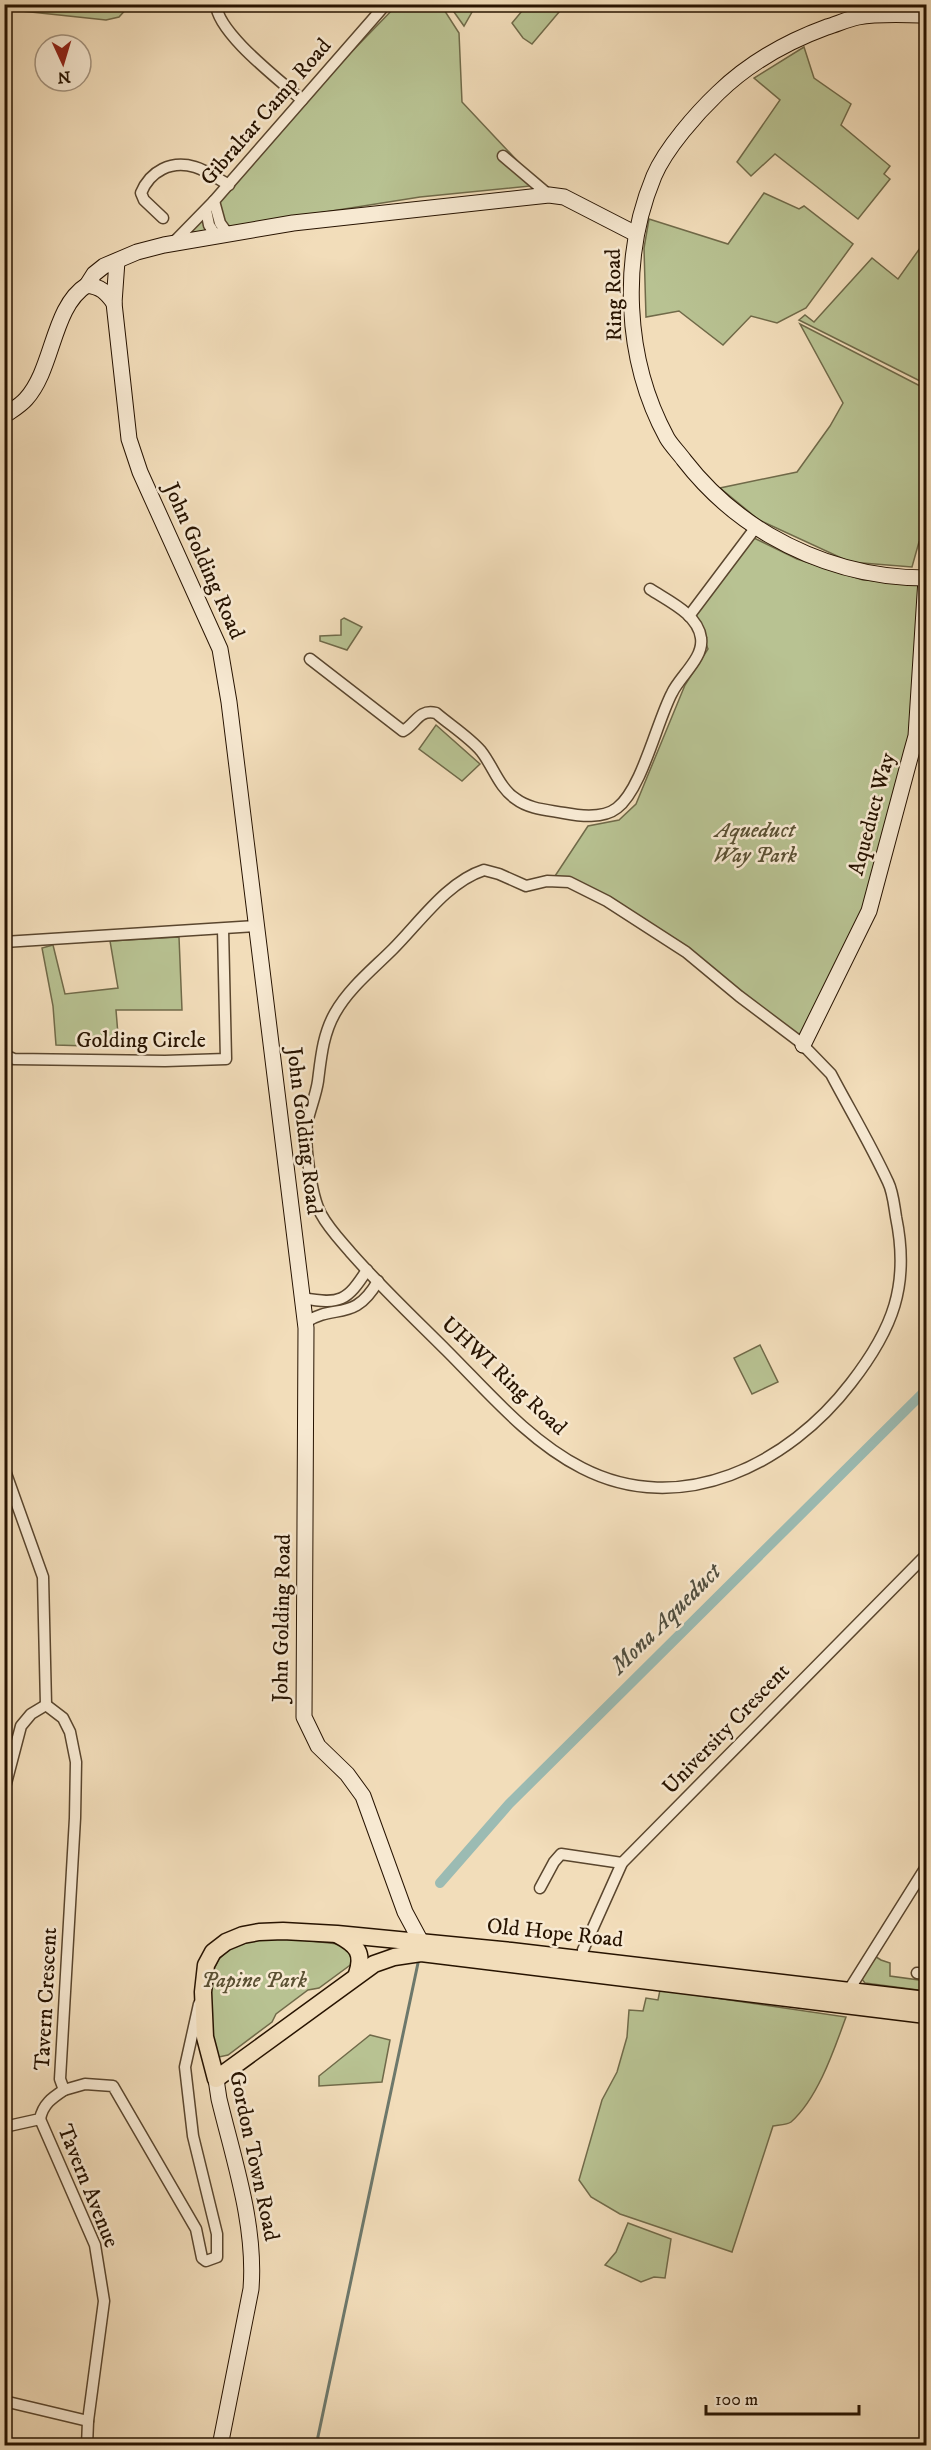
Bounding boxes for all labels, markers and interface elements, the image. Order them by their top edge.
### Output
north arrow [33,33,93,93]
street label: Gibraltar Camp Road [195,33,337,191]
text: N [57,67,71,87]
street label: Ring Road [600,248,628,342]
street label: John Golding Road [157,477,251,643]
street label: Aqueduct Way [843,749,901,878]
park label: Aqueduct Way Park [712,817,798,869]
street label: Golding Circle [76,1027,206,1054]
street label: John Golding Road [280,1044,328,1216]
street label: UHWI Ring Road [435,1311,573,1441]
street label: John Golding Road [267,1534,297,1704]
water label: Mona Aqueduct [603,1556,729,1682]
street label: University Crescent [657,1658,795,1800]
street label: Old Hope Road [485,1912,625,1954]
street label: Tavern Crescent [29,1927,63,2071]
park label: Papine Park [201,1967,308,1994]
street label: Gordon Town Road [223,2069,285,2243]
street label: Tavern Avenue [51,2120,125,2252]
scale bar [706,2378,859,2416]
text: 100 m [715,2389,758,2411]

